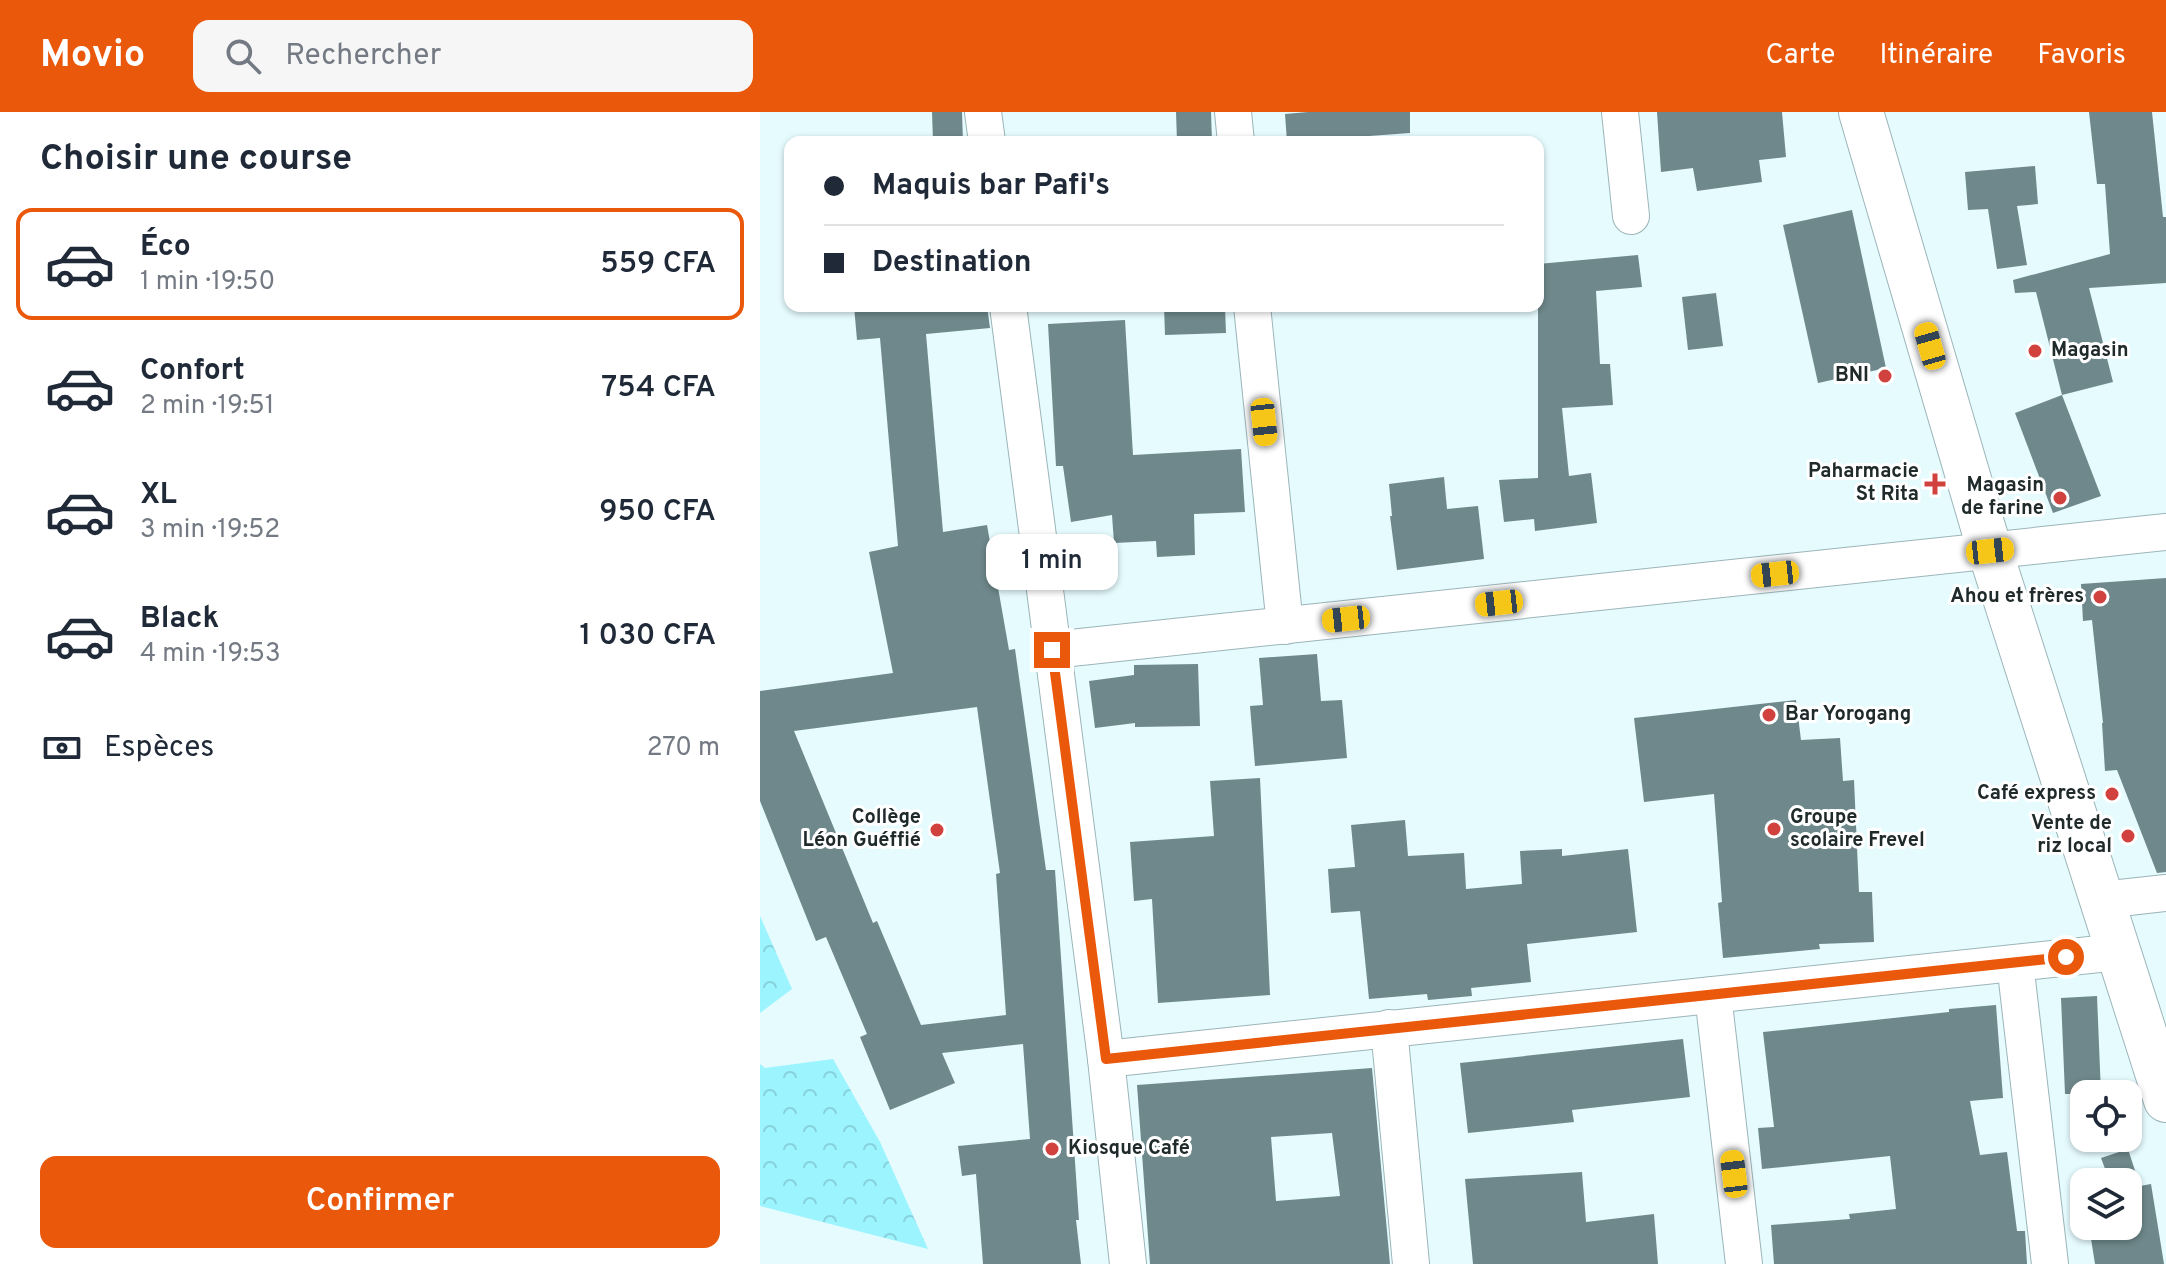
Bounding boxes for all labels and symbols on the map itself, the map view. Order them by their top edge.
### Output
car [1912,320,1948,372]
place label: Magasin [2051,338,2129,364]
marker: Magasin [2026,342,2044,360]
place label: BNI [1835,363,1869,389]
marker: BNI [1876,367,1894,385]
car [1250,397,1278,447]
place label: Paharmacie St Rita [1808,459,1919,508]
place label: Magasin de farine [1961,473,2044,522]
marker: Paharmacie St Rita [1926,475,1944,493]
marker: Magasin de farine [2051,489,2069,507]
callout: 1 min [986,534,1118,590]
car [1965,537,2015,565]
car [1750,560,1800,588]
place label: Ahou et frères [1950,584,2084,610]
marker: Ahou et frères [2091,588,2109,606]
car [1474,589,1524,617]
car [1321,605,1371,633]
route end [1034,632,1070,668]
place label: Bar Yorogang [1785,702,1911,728]
marker: Bar Yorogang [1760,706,1778,724]
place label: Café express [1977,781,2096,807]
marker: Café express [2103,785,2121,803]
place label: Collège Léon Guéffié [803,805,921,854]
place label: Groupe scolaire Frevel [1790,805,1925,854]
place label: Vente de riz local [2031,811,2112,860]
marker: Groupe scolaire Frevel [1765,820,1783,838]
marker: Collège Léon Guéffié [928,821,946,839]
marker: Vente de riz local [2119,827,2137,845]
route start [2048,939,2084,975]
place label: Kiosque Café [1068,1136,1190,1162]
marker: Kiosque Café [1043,1140,1061,1158]
car [1719,1149,1749,1199]

